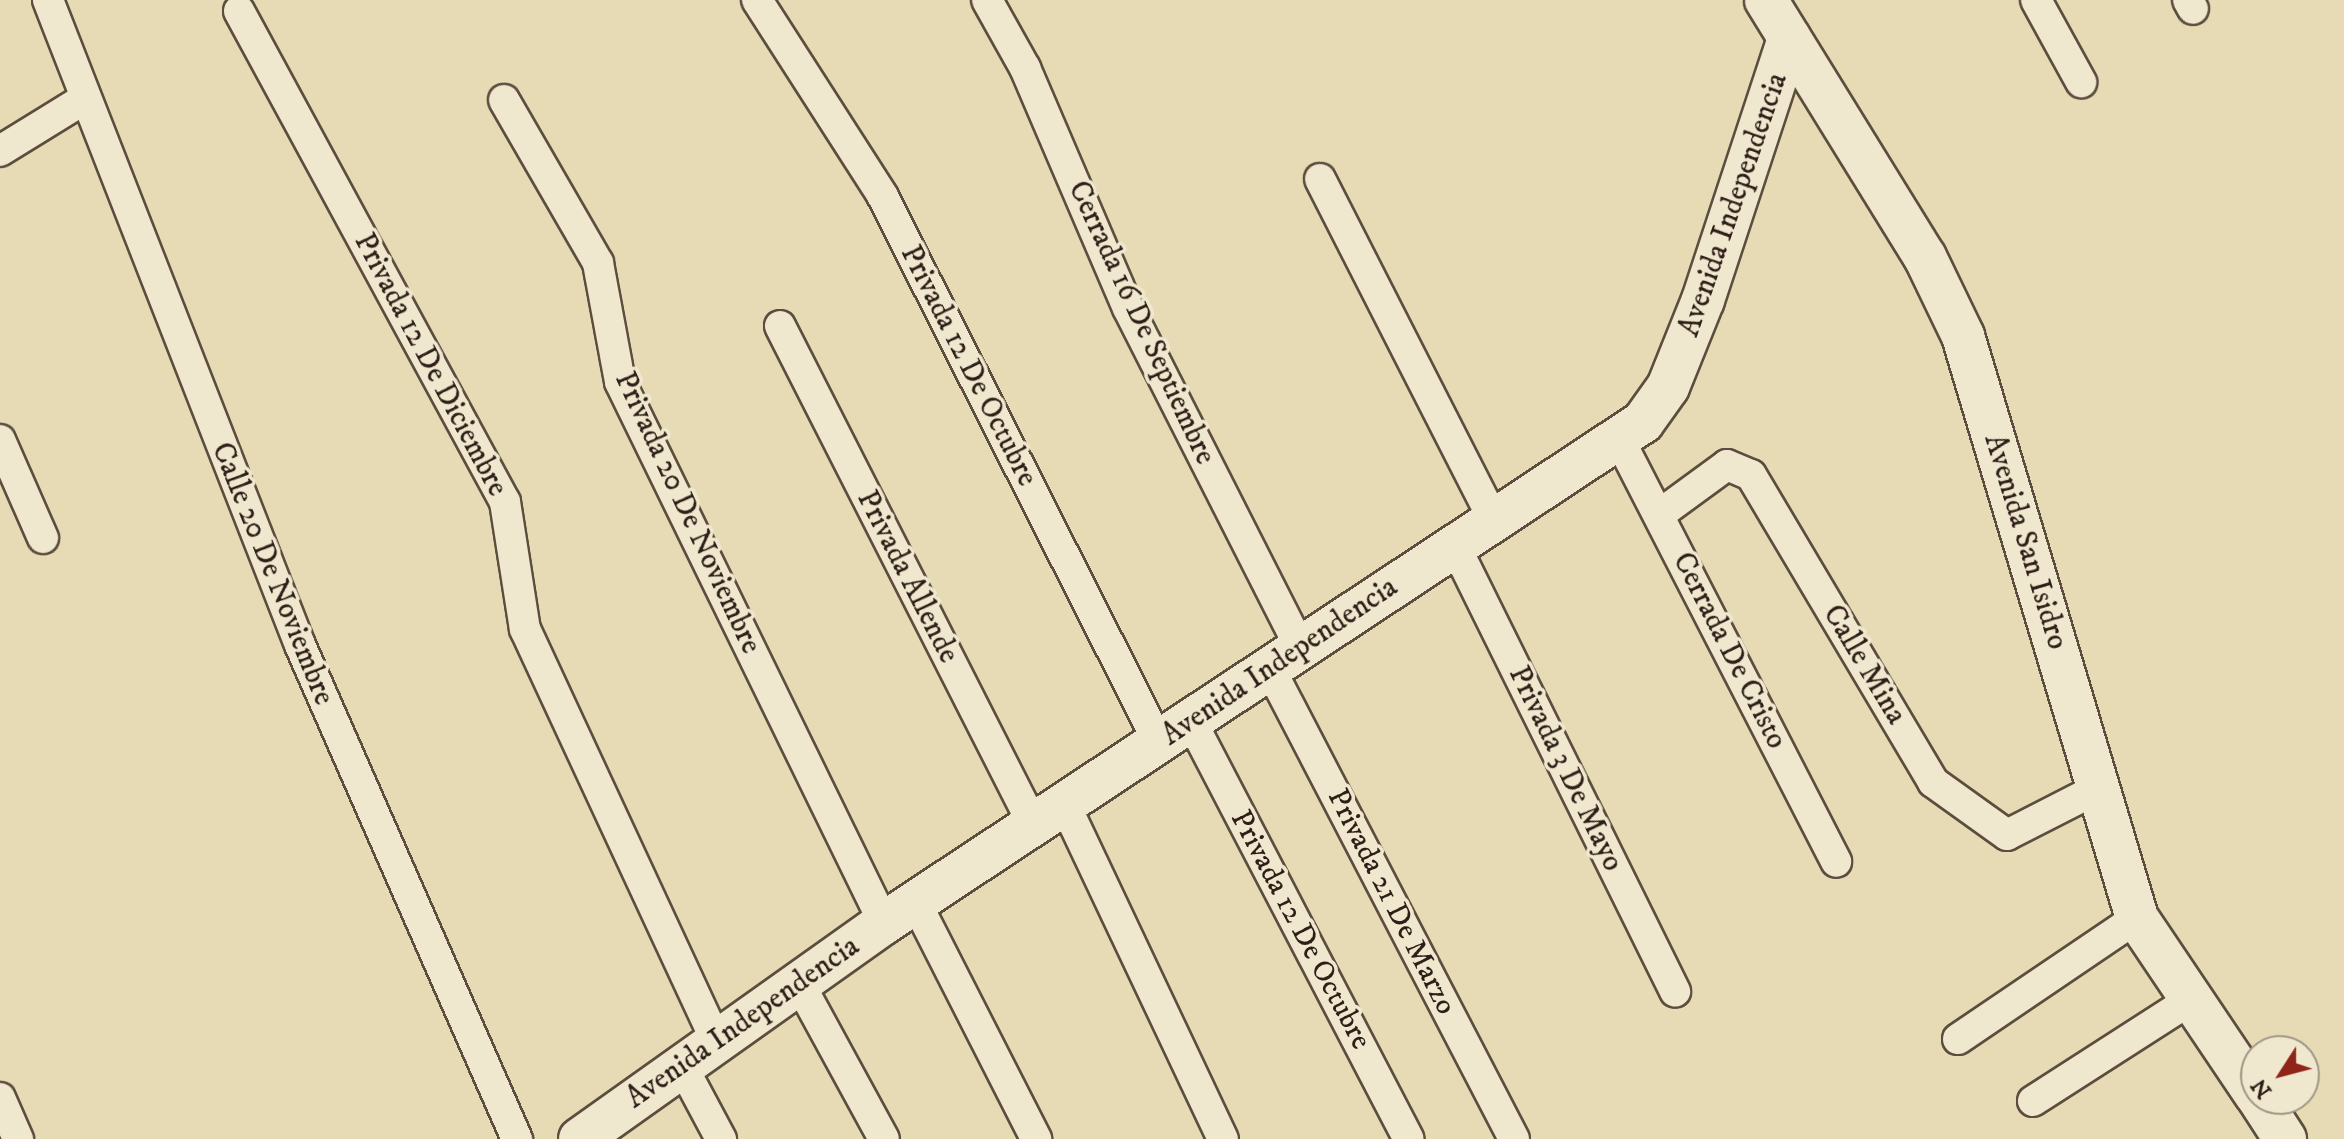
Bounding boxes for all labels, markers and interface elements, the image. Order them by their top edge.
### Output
street label: Avenida Independencia [1672,68,1796,342]
street label: Cerrada 16 De Septiembre [1059,176,1223,470]
street label: Privada 12 De Diciembre [345,227,515,503]
street label: Privada 12 De Octubre [892,240,1044,492]
street label: Privada 20 De Noviembre [606,366,768,660]
street label: Avenida San Isidro [1975,430,2075,654]
street label: Calle 20 De Noviembre [203,437,341,711]
street label: Privada Allende [848,485,966,669]
street label: Cerrada De Cristo [1664,547,1794,755]
street label: Avenida Independencia [1155,570,1405,754]
street label: Calle Mina [1814,599,1914,731]
street label: Privada 3 De Mayo [1500,660,1630,878]
street label: Privada 21 De Marzo [1319,783,1463,1021]
street label: Privada 12 De Octubre [1222,804,1378,1056]
street label: Avenida Independencia [619,929,867,1117]
north arrow [2240,1035,2320,1115]
text: N [2246,1073,2278,1103]

